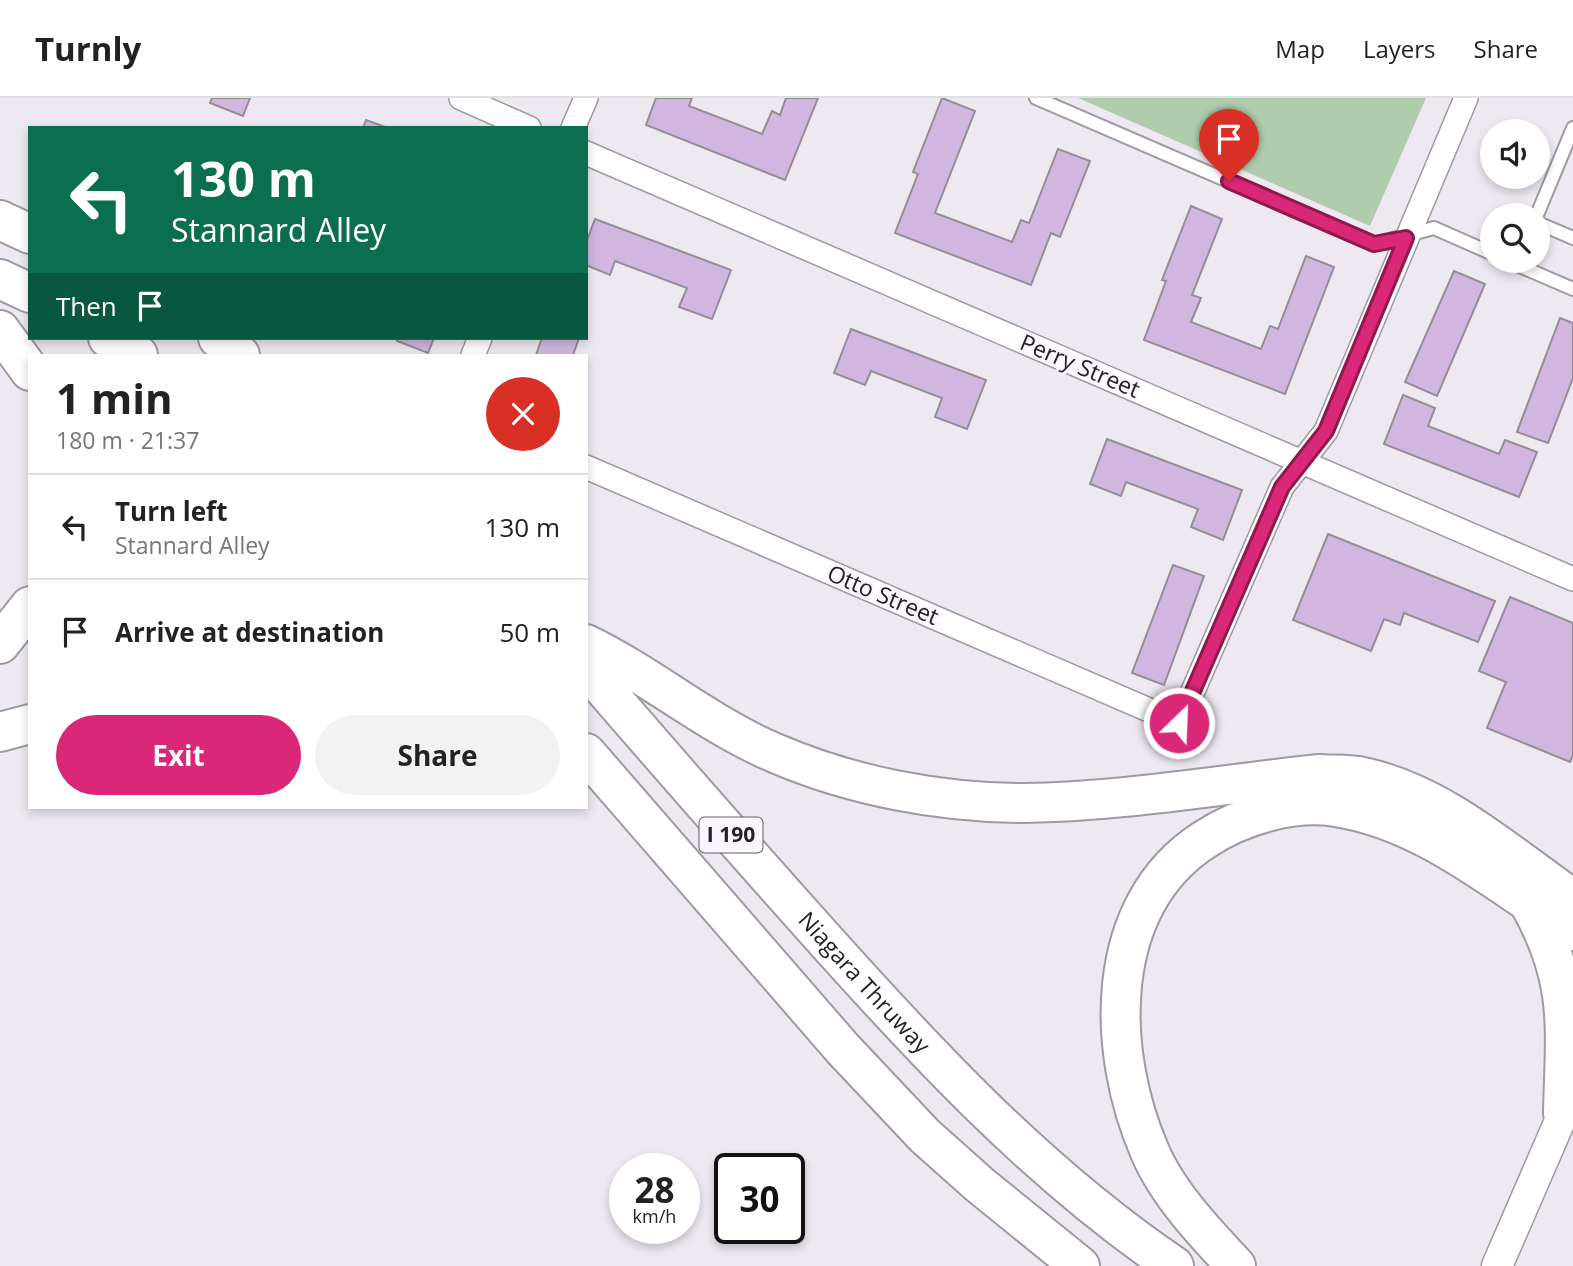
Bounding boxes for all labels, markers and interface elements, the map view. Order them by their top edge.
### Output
text: Turnly [35,26,141,71]
text: Map [1275,32,1325,65]
text: Layers [1363,32,1436,65]
text: Share [1474,32,1538,65]
pin [1199,109,1259,181]
map controls [1480,119,1550,273]
button: sound [1480,119,1550,189]
icon: arrive [1210,120,1248,158]
text: 130 m [171,145,316,211]
icon: left [56,154,147,245]
button: search [1480,203,1550,273]
text: Stannard Alley [171,208,386,251]
icon: arrive [131,287,169,325]
text: Then [56,288,117,324]
street label: Perry Street [1016,325,1145,405]
text: 1 min [56,369,173,426]
button: close [486,377,560,451]
text: 180 m · 21:37 [56,424,199,456]
text: Turn left [115,493,227,529]
icon: left [56,508,94,546]
text: 130 m [485,509,560,545]
text: Stannard Alley [115,529,270,561]
street label: Otto Street [823,556,944,632]
icon: arrive [56,613,94,651]
text: Arrive at destination [115,614,384,650]
text: 50 m [499,614,560,650]
position arrow [1142,686,1216,760]
button: Exit [56,715,301,795]
button: Share [315,715,560,795]
road number: I 190 [700,818,762,852]
street label: Niagara Thruway [792,904,938,1060]
speed limit sign: 30 [714,1153,805,1244]
text: 28 [634,1166,675,1213]
text: km/h [633,1204,676,1228]

